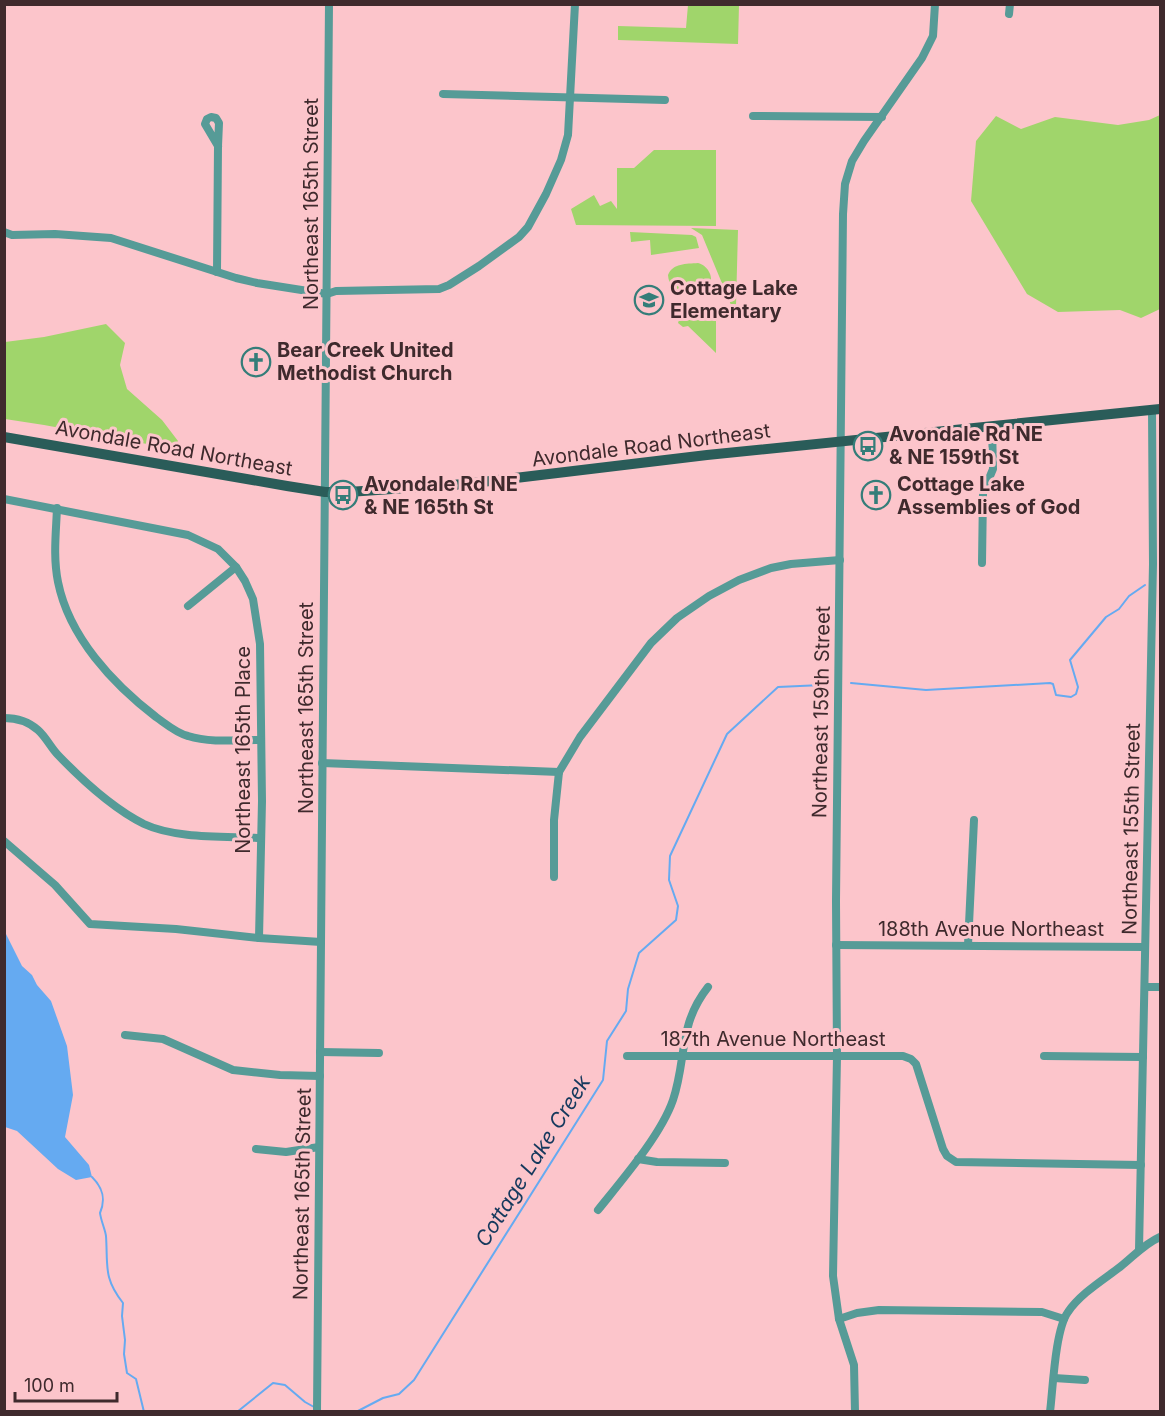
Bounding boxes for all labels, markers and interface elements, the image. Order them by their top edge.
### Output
street label: Northeast 165th Street [299,97,323,310]
place label: Cottage Lake Elementary [670,276,798,323]
school or university icon: Cottage Lake Elementary [633,284,665,316]
place label: Bear Creek United Methodist Church [277,338,454,385]
church icon: Bear Creek United Methodist Church [240,346,272,378]
street label: Avondale Road Northeast [54,415,295,481]
street label: Avondale Road Northeast [530,418,772,472]
place label: Avondale Rd NE & NE 159th St [889,422,1043,469]
bus stop icon: Avondale Rd NE & NE 159th St [852,430,884,462]
place label: Avondale Rd NE & NE 165th St [364,472,518,519]
place label: Cottage Lake Assemblies of God [897,472,1080,519]
bus stop icon: Avondale Rd NE & NE 165th St [327,479,359,511]
church icon: Cottage Lake Assemblies of God [860,479,892,511]
street label: Northeast 165th Street [294,601,318,814]
street label: Northeast 159th Street [807,605,835,818]
street label: Northeast 165th Place [231,646,255,854]
street label: Northeast 155th Street [1117,722,1145,935]
street label: 188th Avenue Northeast [878,917,1105,941]
street label: 187th Avenue Northeast [660,1027,886,1051]
water label: Cottage Lake Creek [470,1070,596,1251]
street label: Northeast 165th Street [288,1087,316,1300]
scale bar [15,1365,117,1403]
text: 100 m [24,1375,75,1396]

